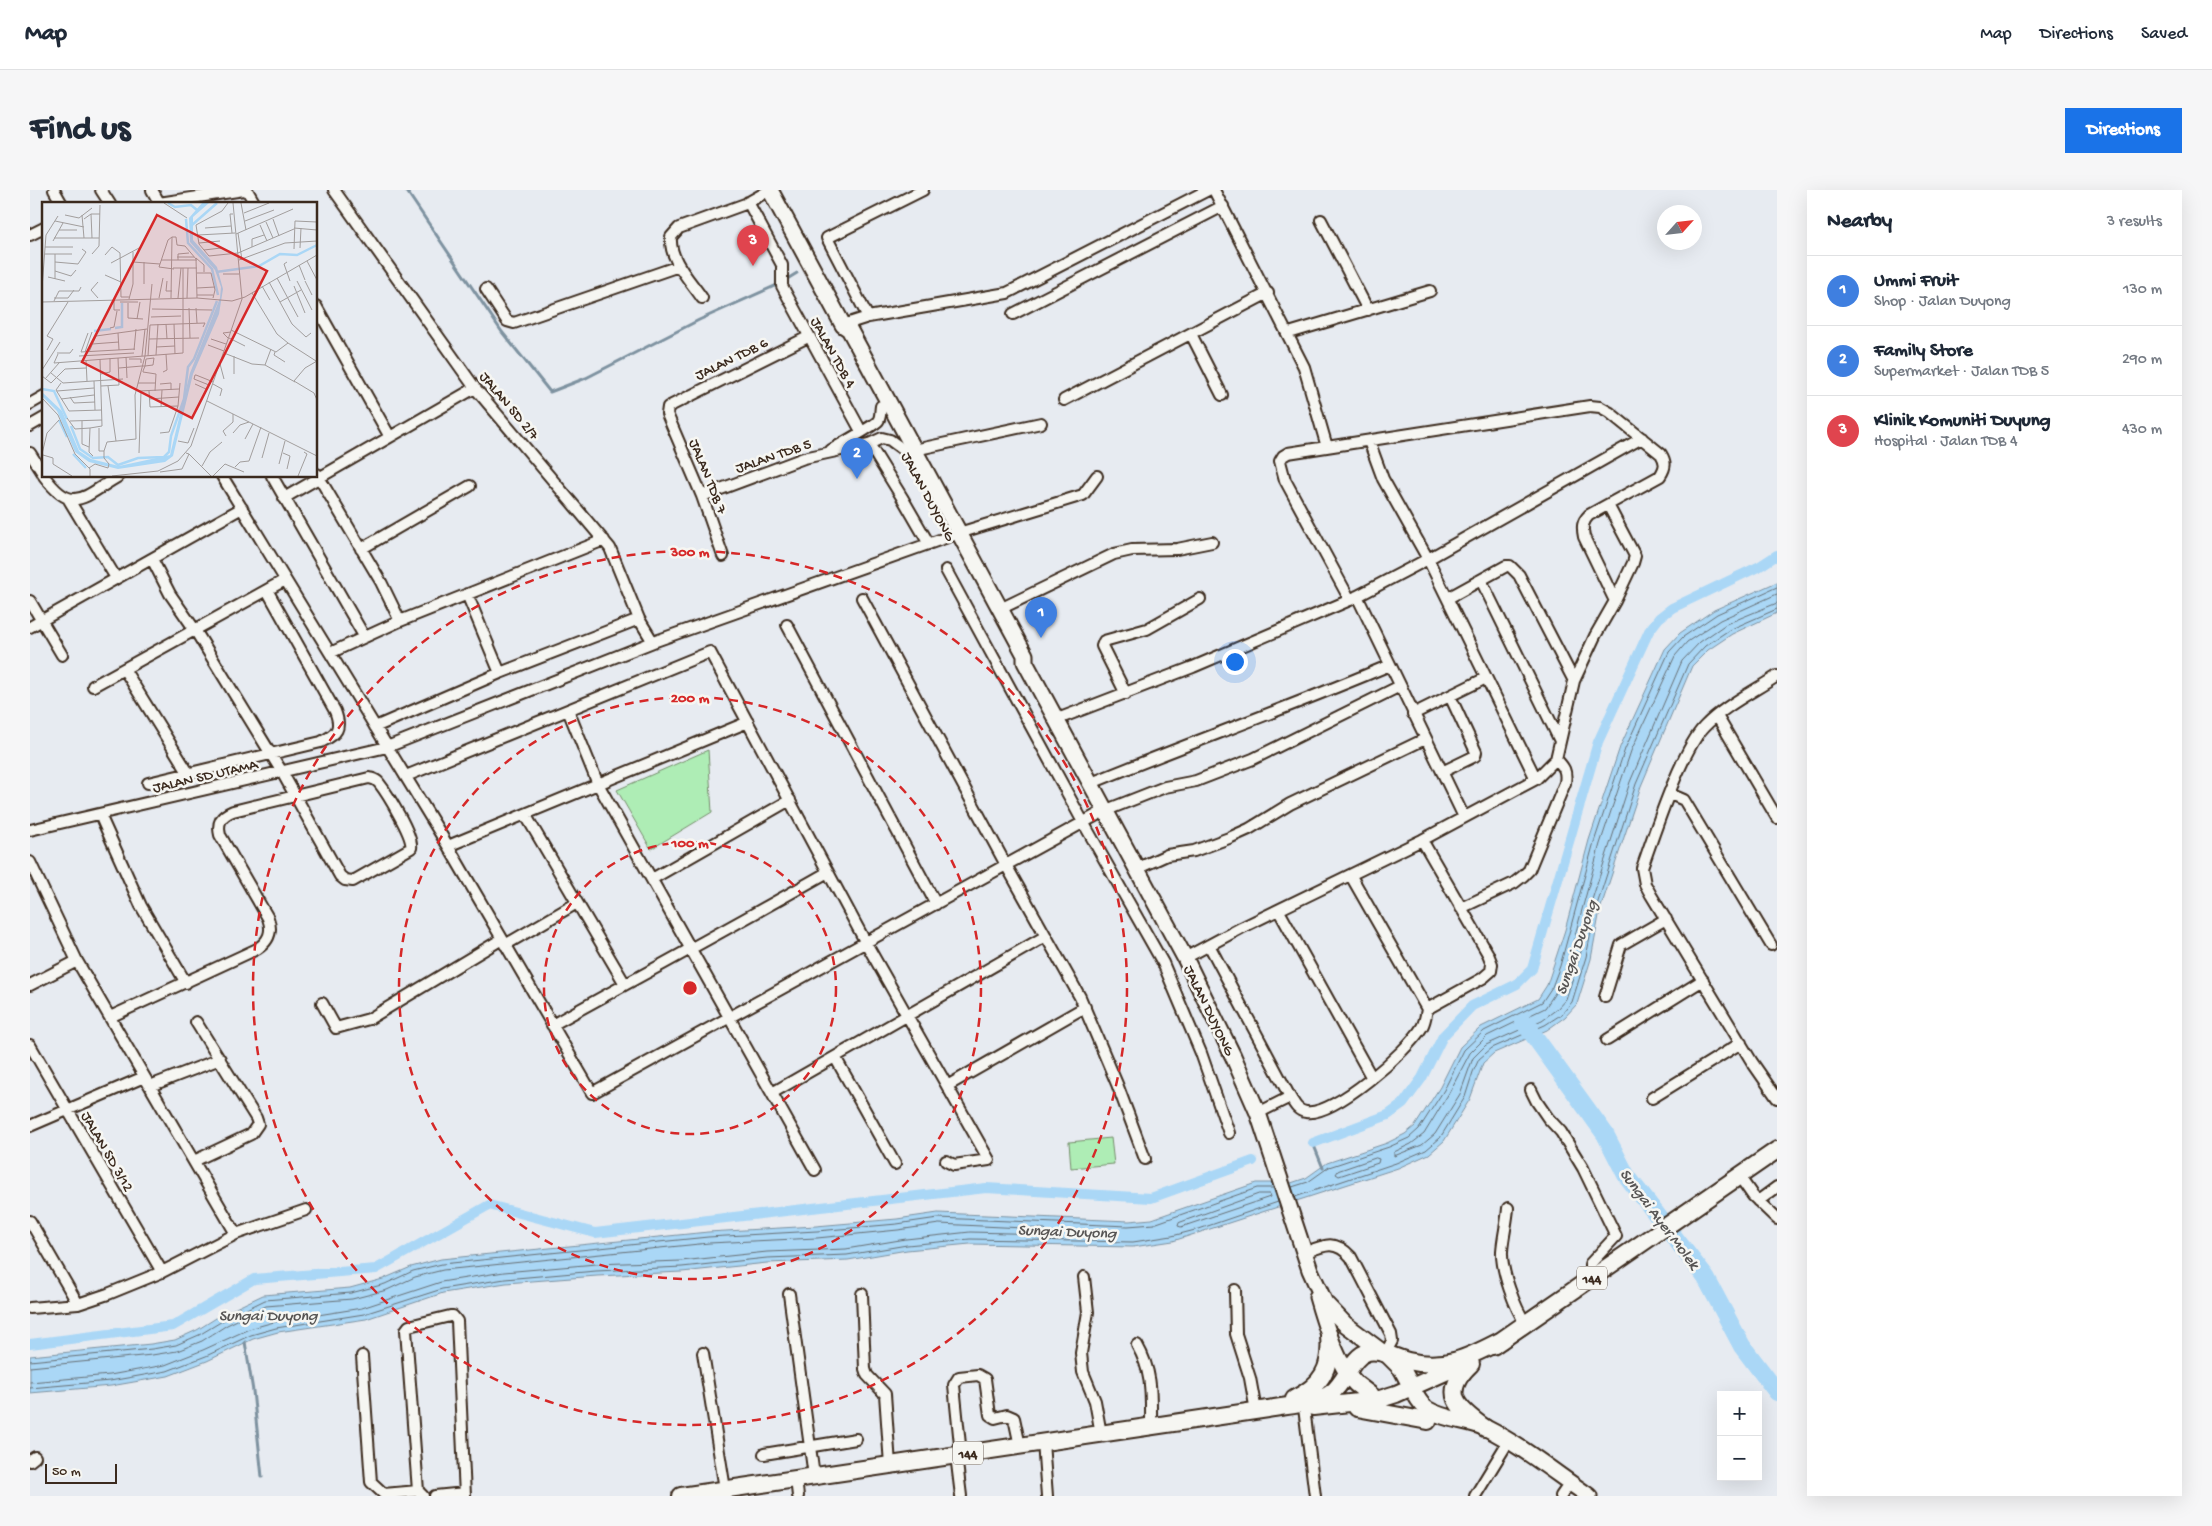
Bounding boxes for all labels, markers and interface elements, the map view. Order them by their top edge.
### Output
text: Map [25,20,67,49]
text: Map [1980,24,2012,45]
text: Directions [2040,24,2113,45]
text: Saved [2141,24,2187,45]
button: Directions [2065,108,2182,153]
text: Find us [30,110,130,151]
inset map [42,202,318,478]
north arrow [1657,205,1702,250]
text: Nearby [1827,210,1892,235]
text: 3 results [2107,213,2162,232]
pin: 3 [737,225,769,266]
text: Ummi Fruit [1874,270,1958,293]
text: 1 [1840,281,1846,300]
text: 130 m [2123,281,2162,300]
text: Shop · Jalan Duyong [1874,293,2011,312]
street label: JALAN TDB 4 [805,314,859,392]
street label: JALAN TDB 6 [692,334,772,385]
text: Family Store [1874,340,1973,363]
text: 2 [1839,351,1847,370]
text: 290 m [2122,351,2162,370]
text: Supermarket · Jalan TDB 5 [1874,363,2049,382]
street label: JALAN SD 2/7 [475,369,543,445]
text: Klinik Komuniti Duyung [1874,410,2051,433]
text: 3 [1839,421,1847,440]
text: 430 m [2122,421,2162,440]
text: Hospital · Jalan TDB 4 [1874,433,2018,452]
street label: JALAN TDB 5 [733,435,814,478]
street label: JALAN TDB 7 [684,437,731,518]
pin: 2 [841,438,873,479]
street label: JALAN DUYONG [896,449,958,545]
text: 300 m [669,544,710,562]
pin: 1 [1025,597,1057,638]
your location [1222,649,1248,675]
text: 200 m [671,690,710,708]
street label: JALAN SD UTAMA [151,756,261,798]
text: 100 m [670,835,709,853]
water label: Sungai Duyong [1553,898,1604,998]
street label: JALAN DUYONG [1179,963,1238,1059]
centre of rings [681,979,699,997]
street label: JALAN SD 3/12 [76,1109,136,1195]
water label: Sungai Ayer Molek [1614,1166,1703,1276]
water label: Sungai Duyong [1017,1222,1117,1245]
road number: 144 [1577,1266,1607,1290]
water label: Sungai Duyong [219,1308,318,1327]
map controls [1717,1391,1762,1481]
button: + [1717,1391,1762,1436]
button: − [1717,1436,1762,1481]
road number: 144 [953,1442,983,1464]
scale bar [45,1461,118,1484]
text: 50 m [52,1464,81,1481]

